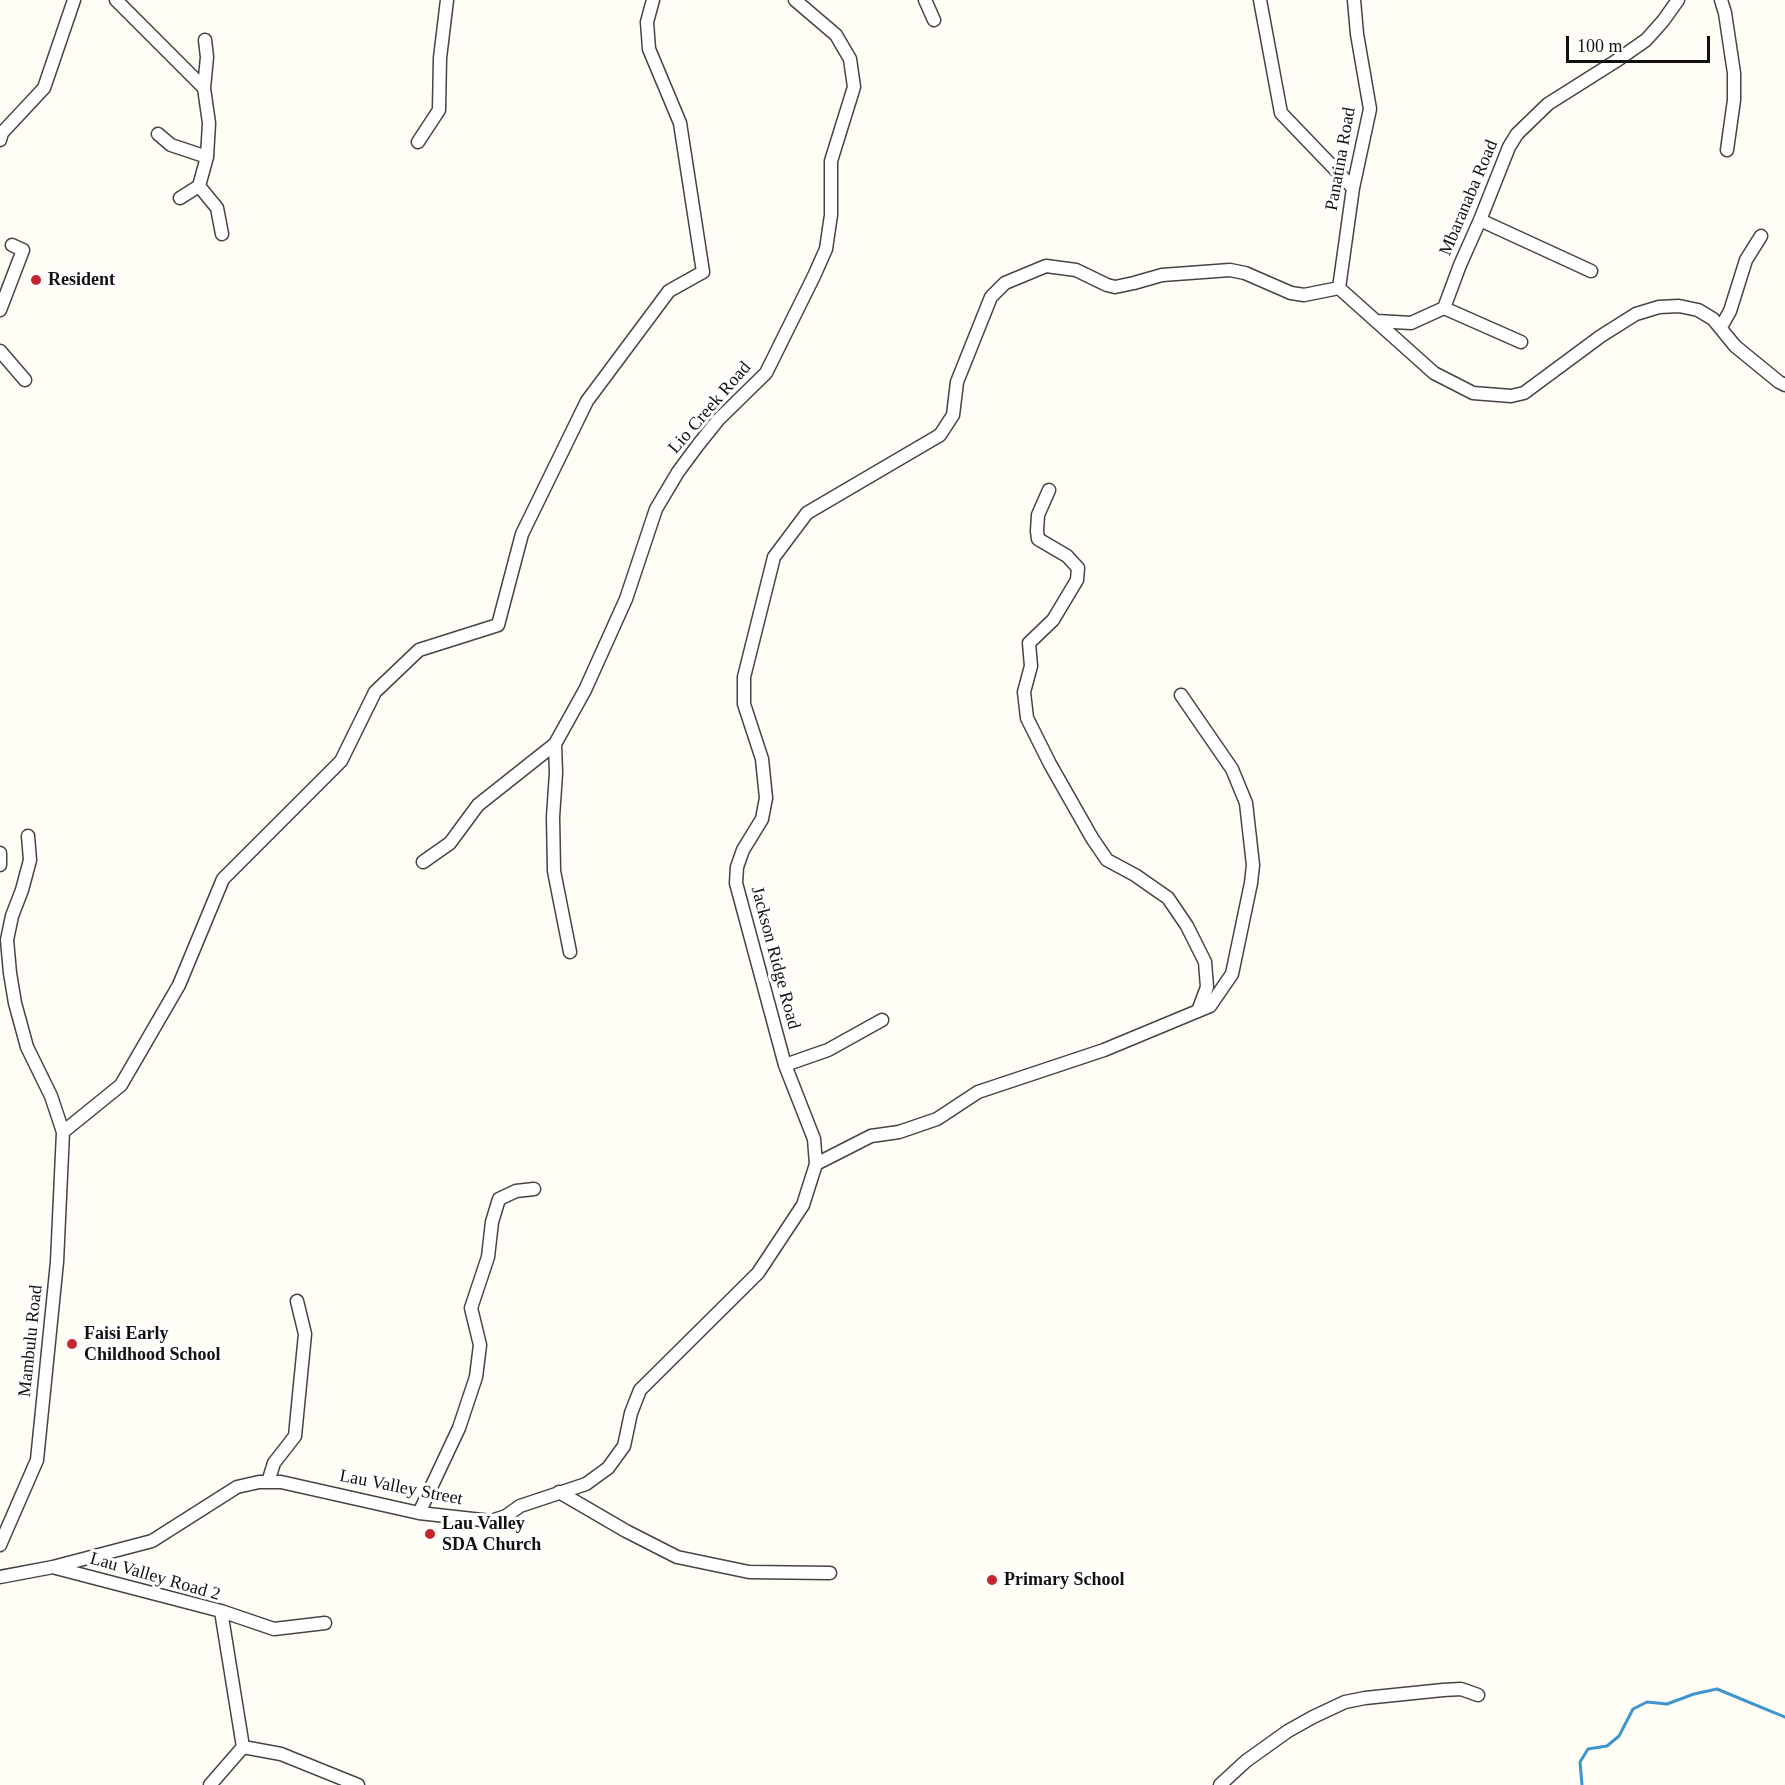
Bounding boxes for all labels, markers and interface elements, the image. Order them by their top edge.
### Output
scale bar [1569,24,1713,62]
text: 100 m [1577,36,1623,56]
street label: Panatina Road [1321,106,1361,212]
street label: Mbaranaba Road [1435,137,1503,259]
place label: Resident [48,269,115,291]
marker: Resident [29,273,43,287]
street label: Lio Creek Road [664,358,756,458]
street label: Jackson Ridge Road [746,884,804,1032]
street label: Mambulu Road [14,1284,48,1398]
place label: Faisi Early Childhood School [84,1323,221,1366]
marker: Faisi Early Childhood School [65,1337,79,1351]
street label: Lau Valley Street [338,1465,464,1511]
place label: Lau Valley SDA Church [442,1513,541,1556]
marker: Lau Valley SDA Church [423,1527,437,1541]
street label: Lau Valley Road 2 [87,1548,223,1606]
place label: Primary School [1004,1569,1124,1591]
marker: Primary School [985,1573,999,1587]

